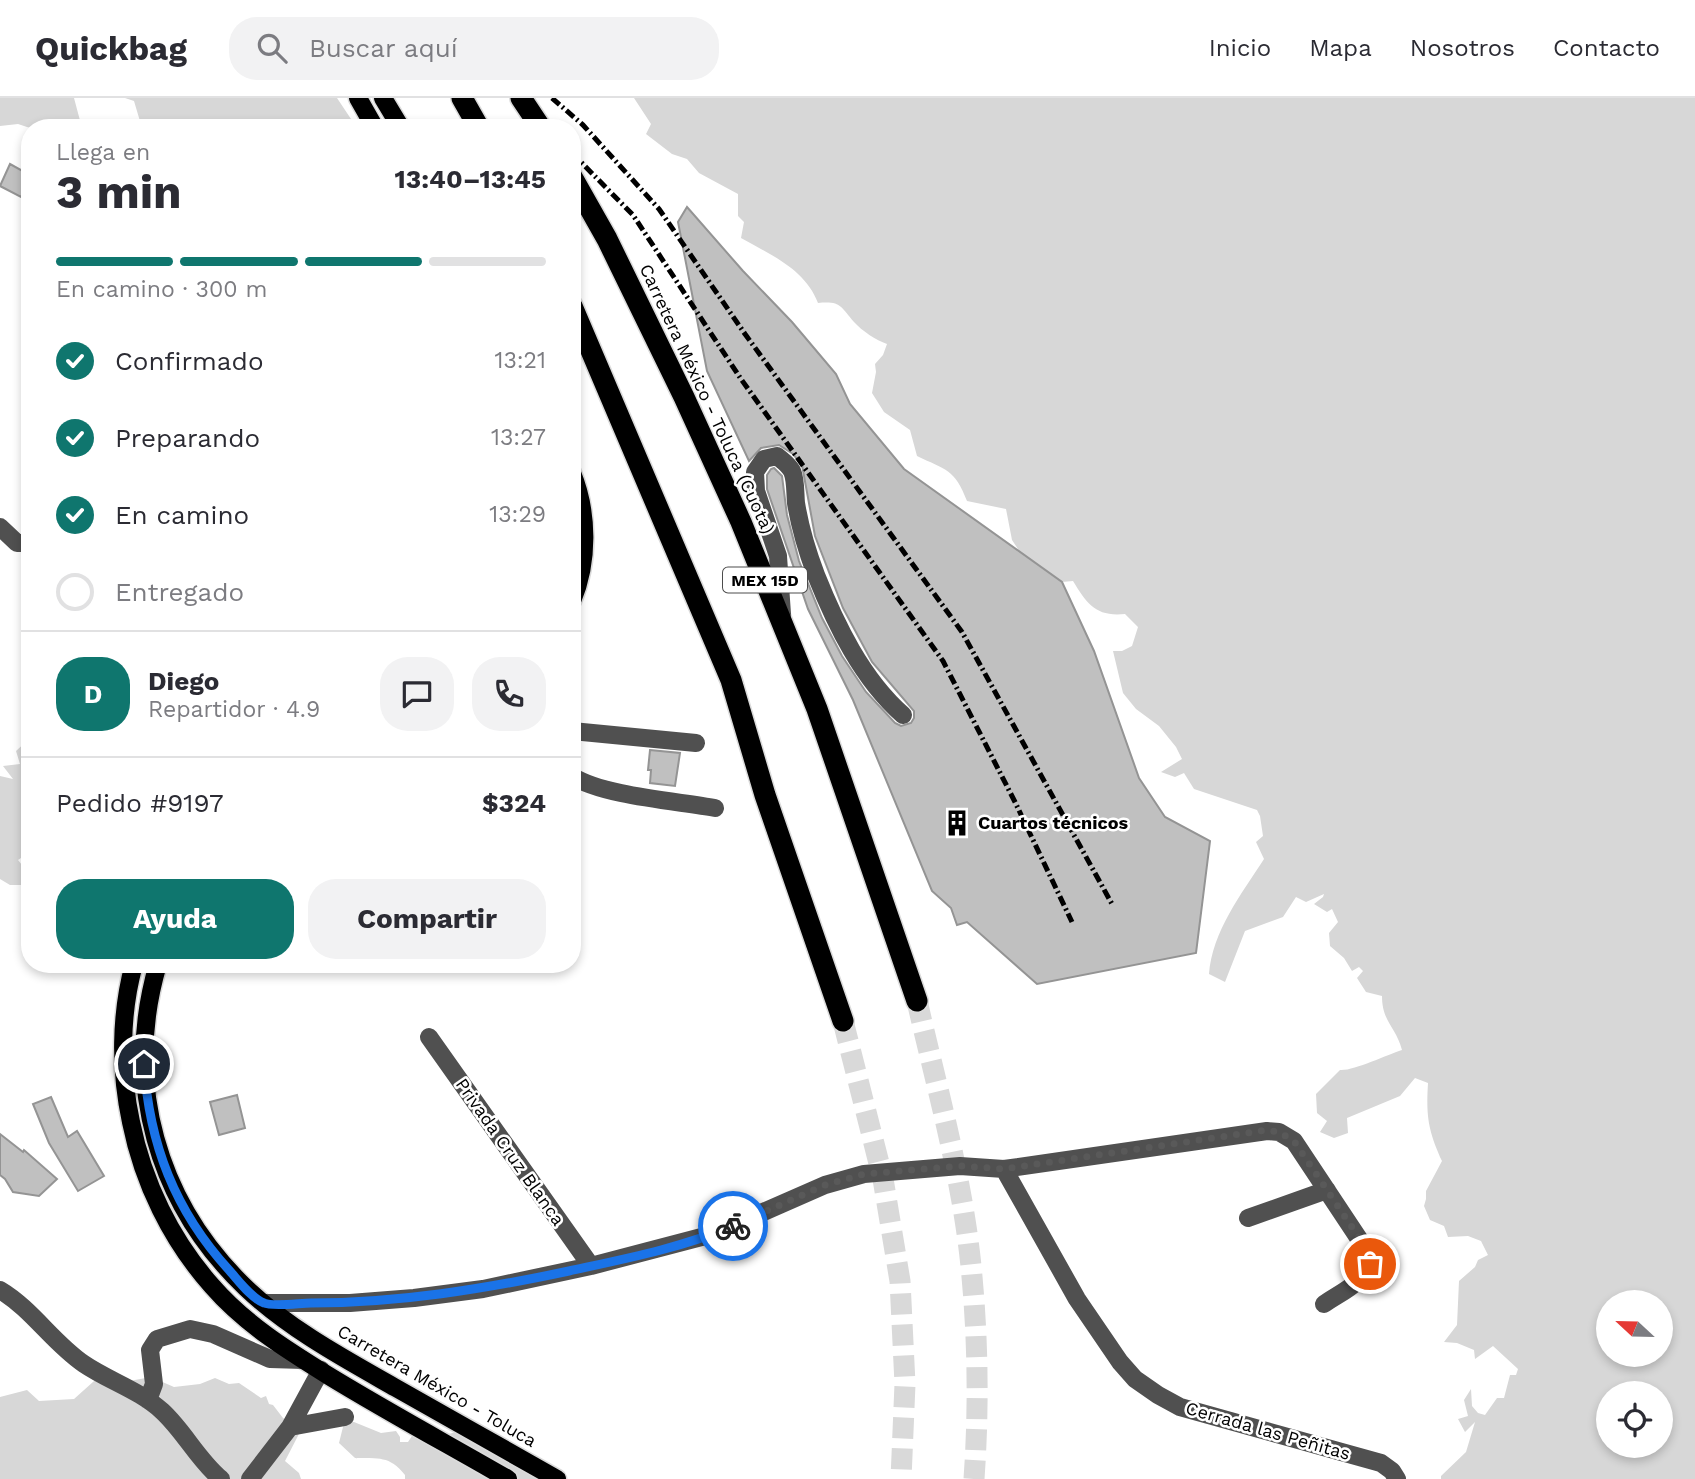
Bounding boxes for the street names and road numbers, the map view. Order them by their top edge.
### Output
street label: Carretera México - Toluca (Cuota) [636,261,779,537]
road number: MEX 15D [723,568,807,593]
street label: Privada Cruz Blanca [452,1074,569,1229]
street label: Carretera México - Toluca [334,1320,540,1451]
street label: Cerrada las Peñitas [1183,1397,1353,1464]

